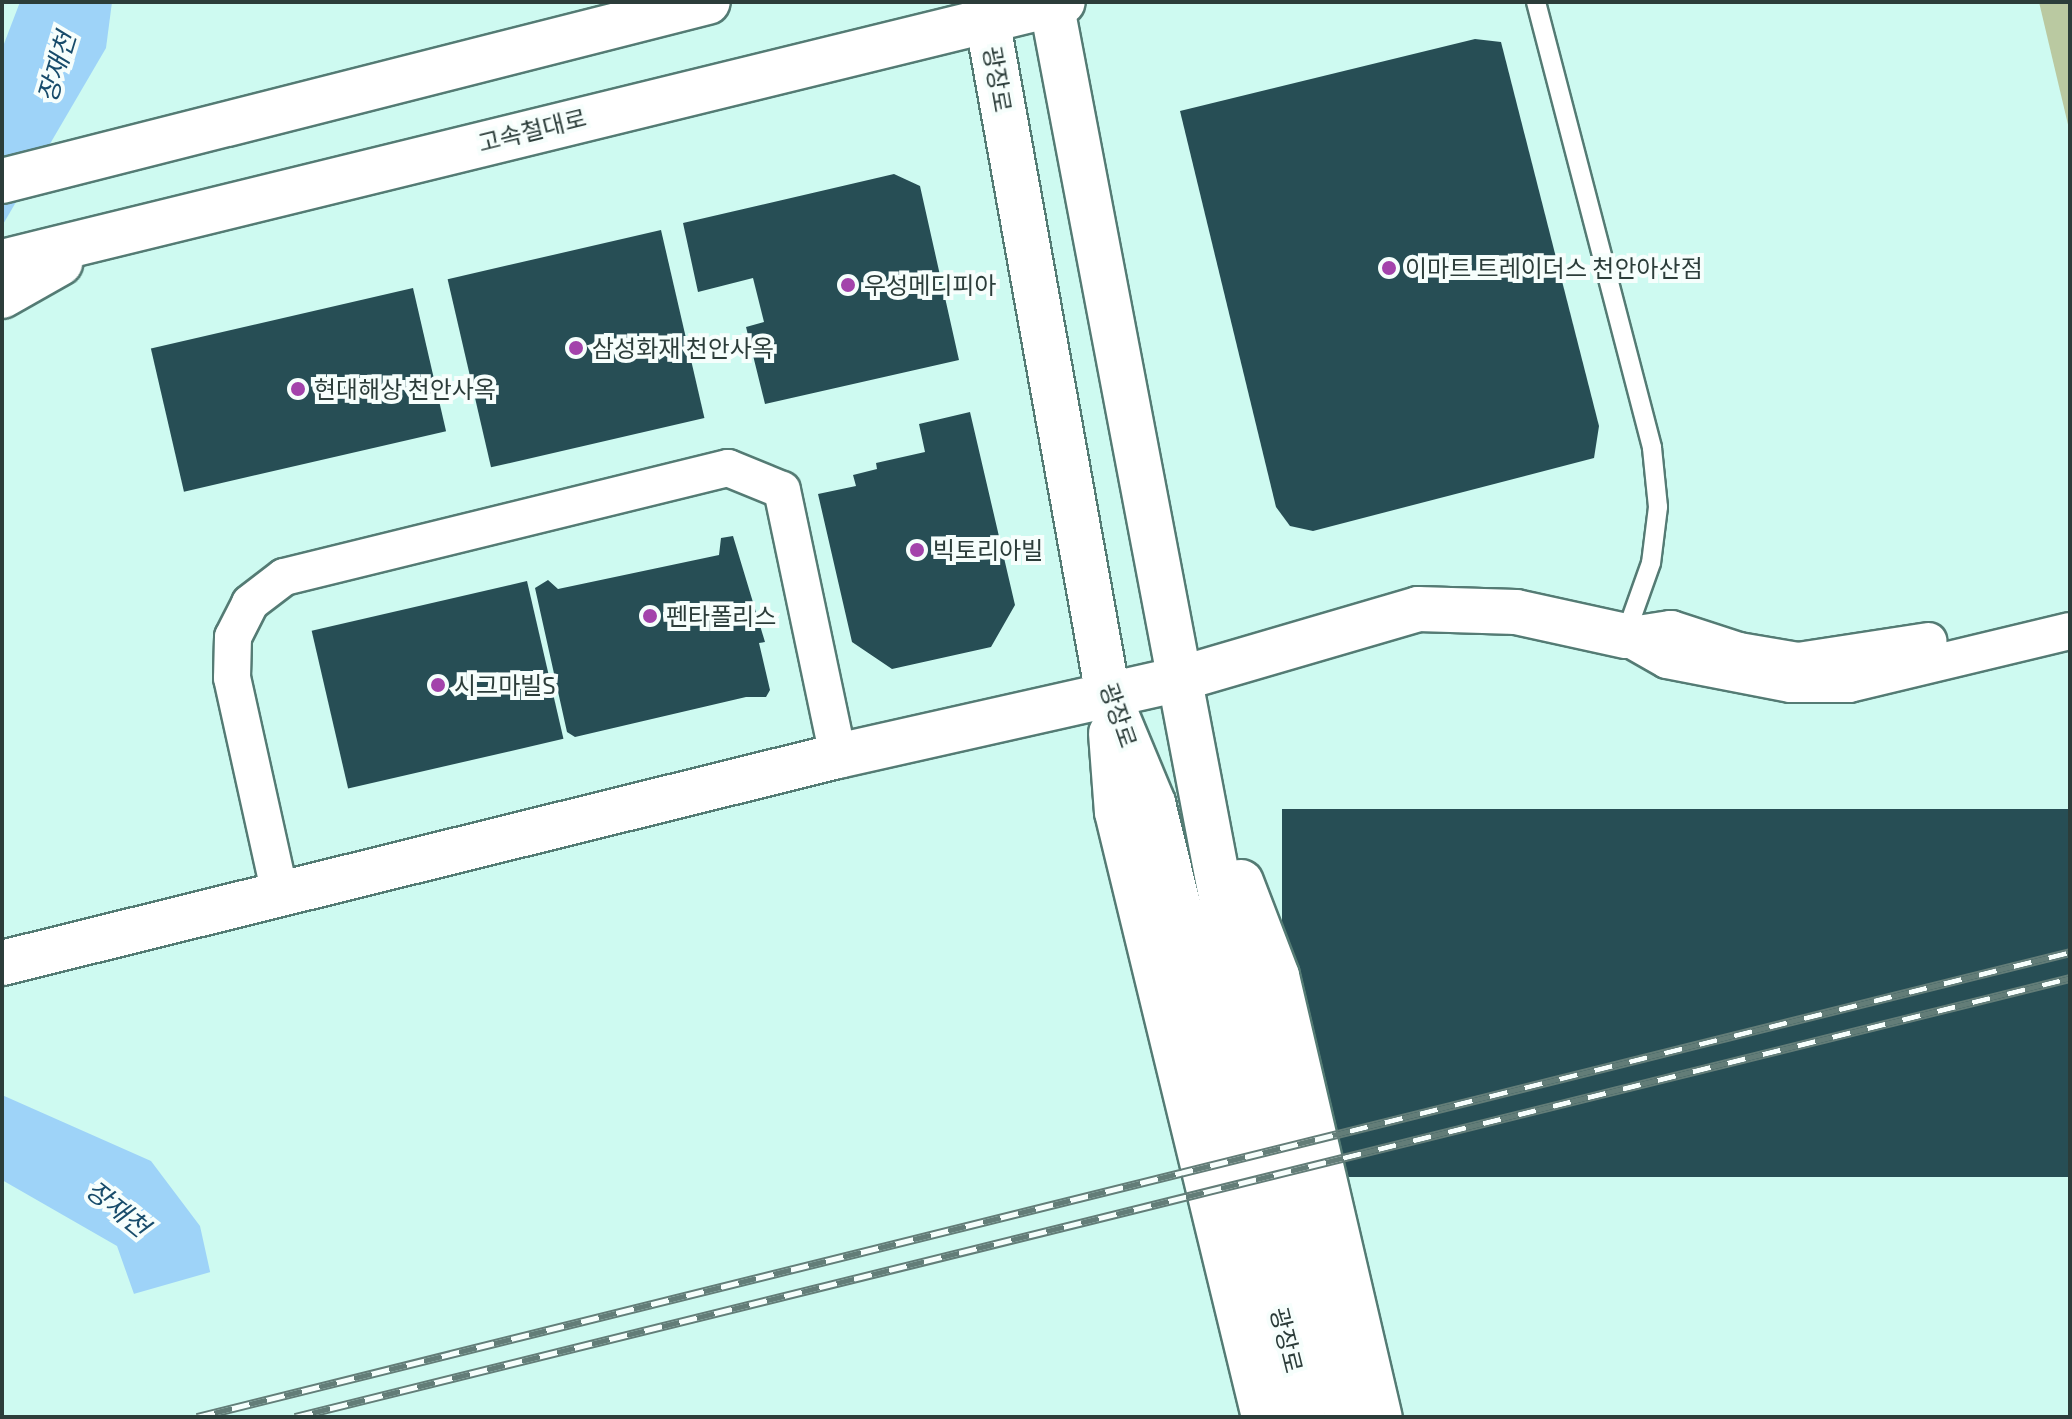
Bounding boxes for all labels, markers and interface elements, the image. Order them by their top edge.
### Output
water label: 장재천 [31,28,81,106]
street label: 광장로 [978,44,1018,114]
street label: 고속철대로 [475,103,589,157]
place label: 이마트 트레이더스 천안아산점 [1405,254,1703,282]
marker: 이마트 트레이더스 천안아산점 [1380,259,1398,277]
place label: 우성메디피아 [864,271,996,299]
marker: 우성메디피아 [839,276,857,294]
place label: 삼성화재 천안사옥 [592,334,774,362]
marker: 삼성화재 천안사옥 [567,339,585,357]
place label: 현대해상 천안사옥 [314,375,496,403]
marker: 현대해상 천안사옥 [289,380,307,398]
place label: 빅토리아빌 [933,536,1043,564]
marker: 빅토리아빌 [908,541,926,559]
place label: 펜타폴리스 [666,602,776,630]
marker: 펜타폴리스 [641,607,659,625]
place label: 시그마빌S [454,671,556,699]
marker: 시그마빌S [429,676,447,694]
street label: 광장로 [1095,679,1143,751]
water label: 장재천 [80,1173,156,1243]
street label: 광장로 [1265,1304,1309,1376]

